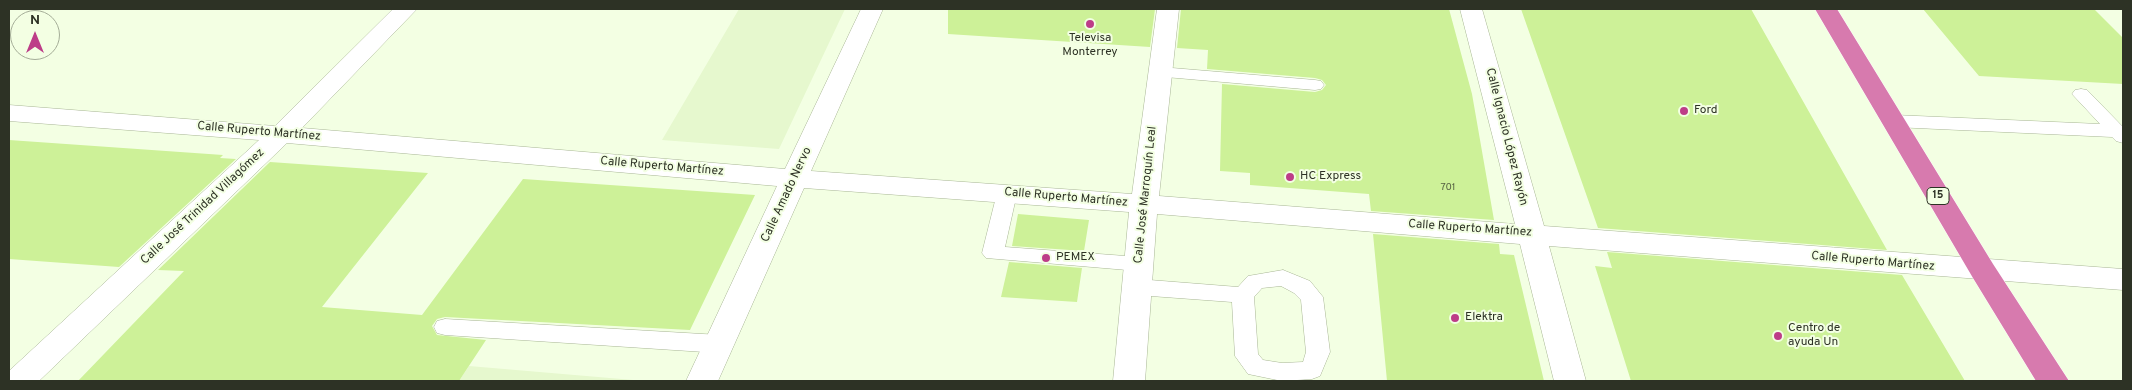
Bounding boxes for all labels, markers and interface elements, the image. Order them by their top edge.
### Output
north arrow [10,10,60,60]
text: N [30,12,40,29]
marker: Televisa Monterrey [1084,18,1096,30]
place label: Televisa Monterrey [1062,32,1118,60]
street label: Calle Ignacio López Rayón [1482,67,1530,207]
place label: Ford [1694,104,1718,118]
marker: Ford [1678,105,1690,117]
street label: Calle Ruperto Martínez [197,119,321,145]
street label: Calle José Marroquín Leal [1132,126,1160,264]
street label: Calle Amado Nervo [759,145,815,245]
street label: Calle José Trinidad Villagómez [138,146,268,268]
street label: Calle Ruperto Martínez [600,154,724,180]
place label: HC Express [1300,170,1361,184]
marker: HC Express [1284,171,1296,183]
house number: 701 [1440,182,1456,194]
street label: Calle Ruperto Martínez [1004,185,1128,211]
road number: 15 [1927,188,1949,205]
street label: Calle Ruperto Martínez [1408,217,1532,241]
street label: Calle Ruperto Martínez [1811,249,1935,275]
place label: PEMEX [1056,251,1095,265]
marker: PEMEX [1040,252,1052,264]
place label: Elektra [1465,311,1503,325]
marker: Elektra [1449,312,1461,324]
place label: Centro de ayuda Un [1788,322,1840,350]
marker: Centro de ayuda Un [1772,330,1784,342]

